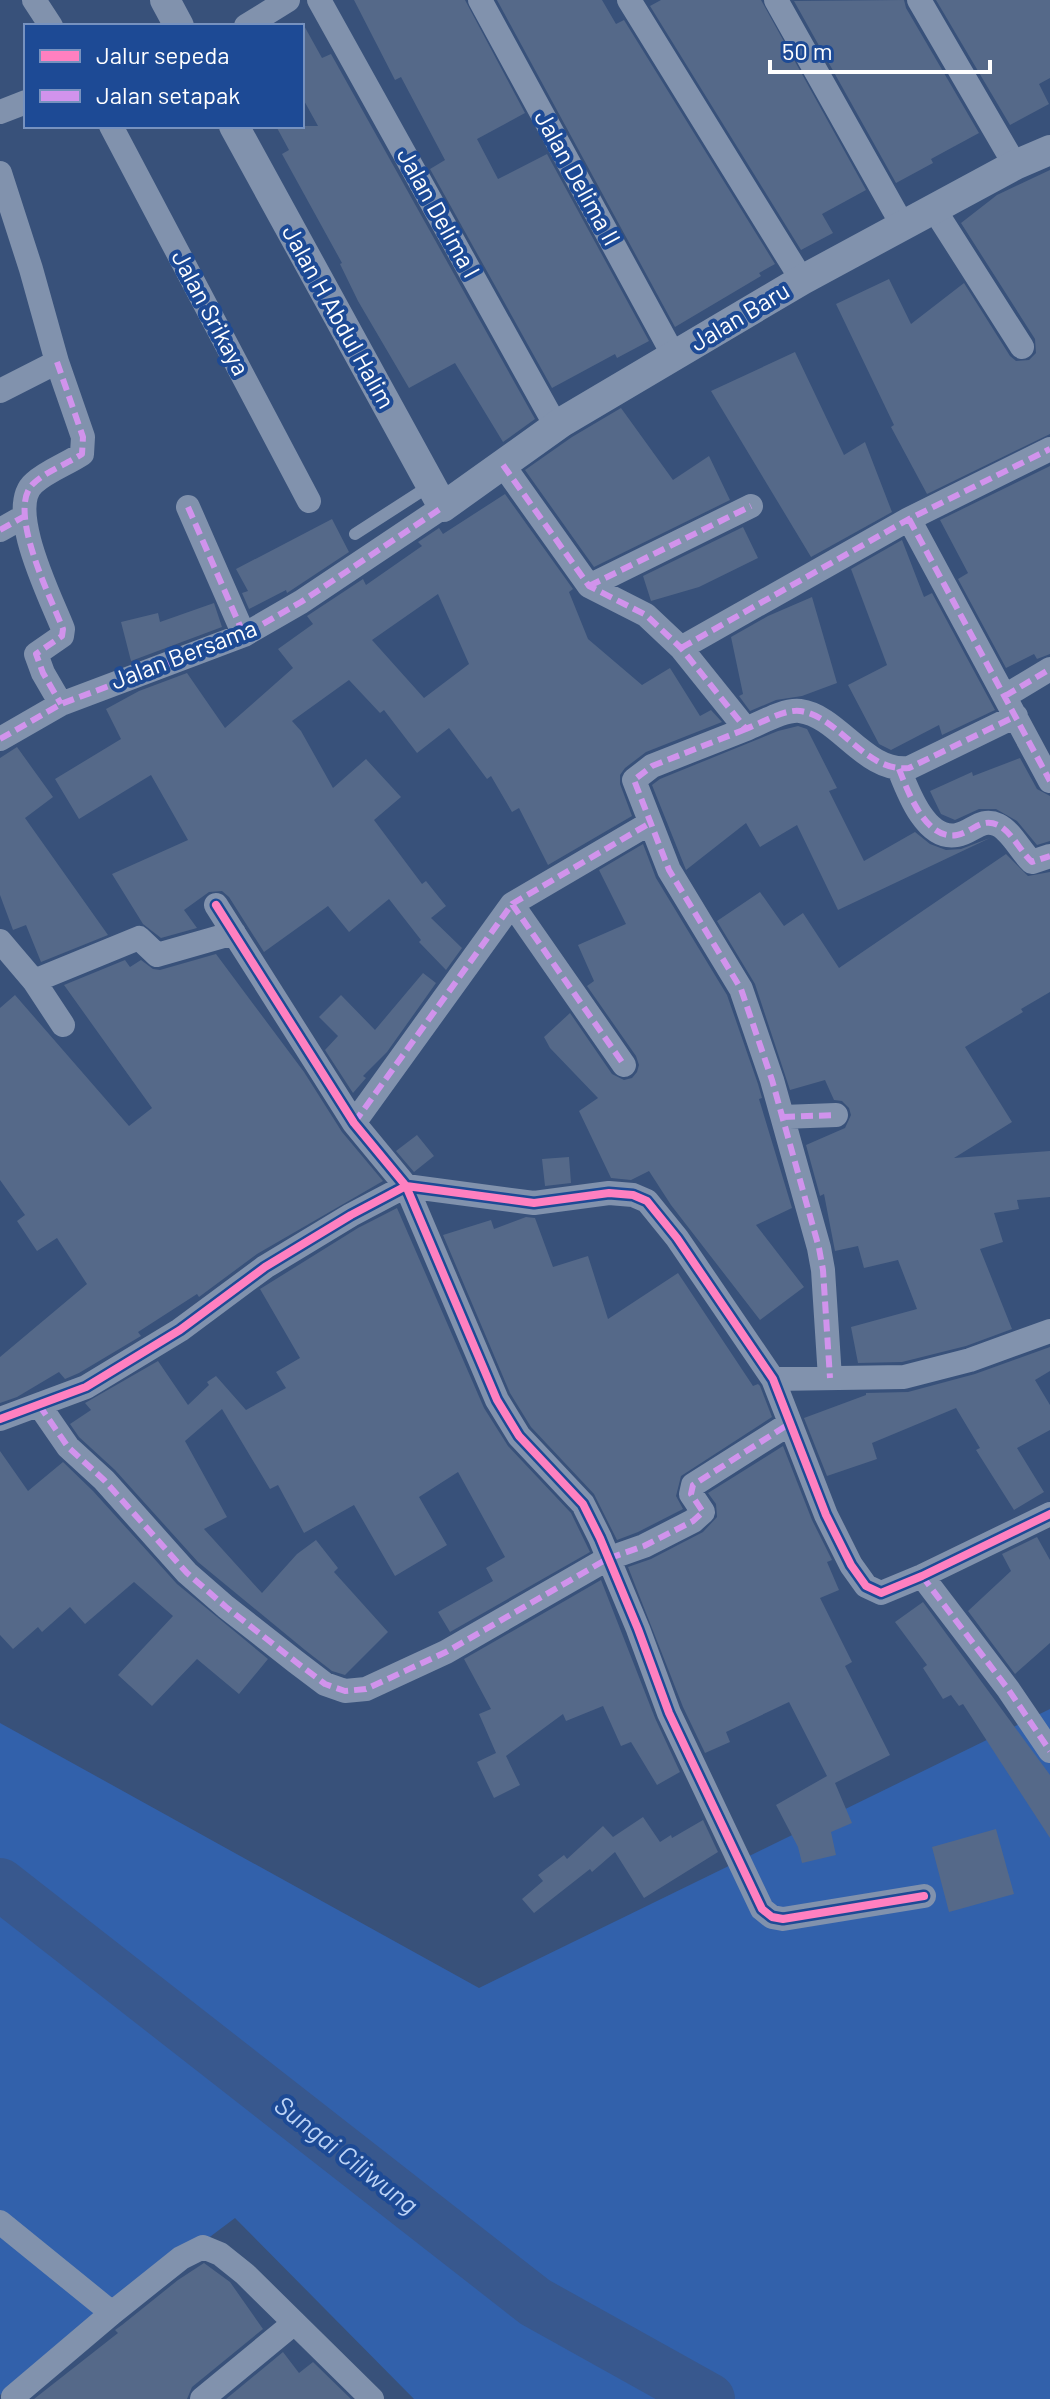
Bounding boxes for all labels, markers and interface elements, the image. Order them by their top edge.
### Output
legend [24,24,304,128]
scale bar [770,24,990,74]
text: 50 m [782,36,833,65]
text: Jalur sepeda [96,40,230,69]
text: Jalan setapak [96,80,240,109]
street label: Jalan Delima II [529,105,627,250]
street label: Jalan Delima I [392,142,487,282]
street label: Jalan H Abdul Halim [277,219,402,413]
street label: Jalan Srikaya [166,245,256,380]
street label: Jalan Baru [684,275,794,357]
street label: Jalan Bersama [106,612,261,695]
water label: Sungai Ciliwung [269,2088,425,2219]

